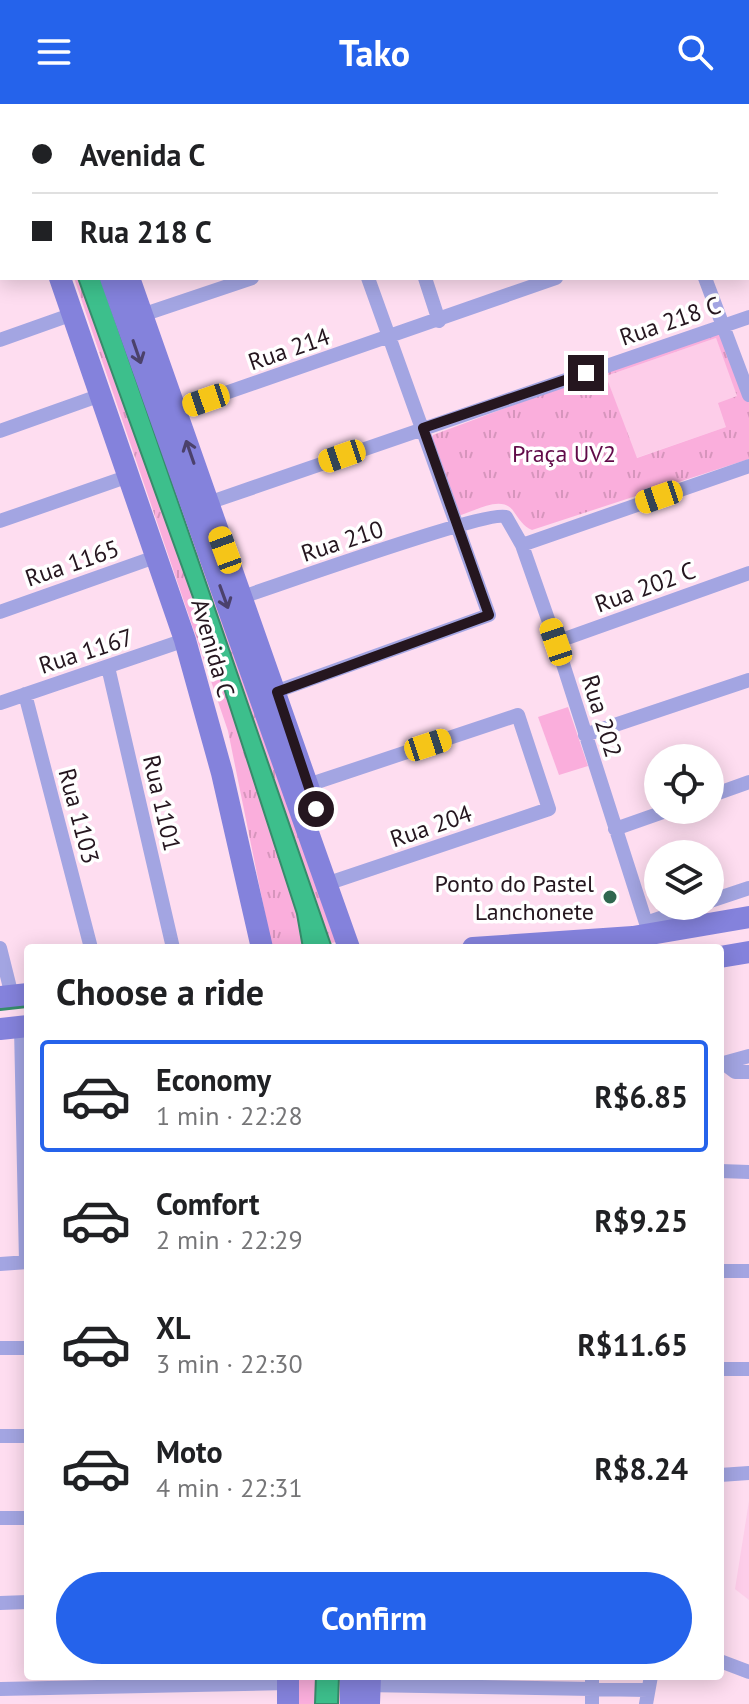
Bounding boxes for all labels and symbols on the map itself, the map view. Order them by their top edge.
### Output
street label: Rua 218 C [615,289,725,353]
street label: Rua 214 [244,321,334,377]
one-way arrow [130,339,145,364]
route end [568,355,604,391]
car [179,381,233,419]
car [315,437,369,475]
park label: Praça UV2 [512,438,616,469]
one-way arrow [182,439,197,464]
car [632,478,686,516]
street label: Rua 210 [297,513,387,569]
car [206,523,244,577]
street label: Rua 1165 [21,532,123,594]
street label: Rua 202 C [591,555,699,619]
one-way arrow [217,584,232,609]
street label: Avenida C [184,595,242,701]
car [537,615,575,669]
street label: Rua 1167 [35,621,137,681]
street label: Rua 202 [575,671,629,761]
car [401,726,455,764]
street label: Rua 1101 [136,752,188,854]
street label: Rua 1103 [51,765,107,867]
route start [298,791,334,827]
street label: Rua 204 [386,798,476,854]
place label: Ponto do Pastel Lanchonete [434,868,594,927]
marker: Ponto do Pastel Lanchonete [601,888,619,906]

